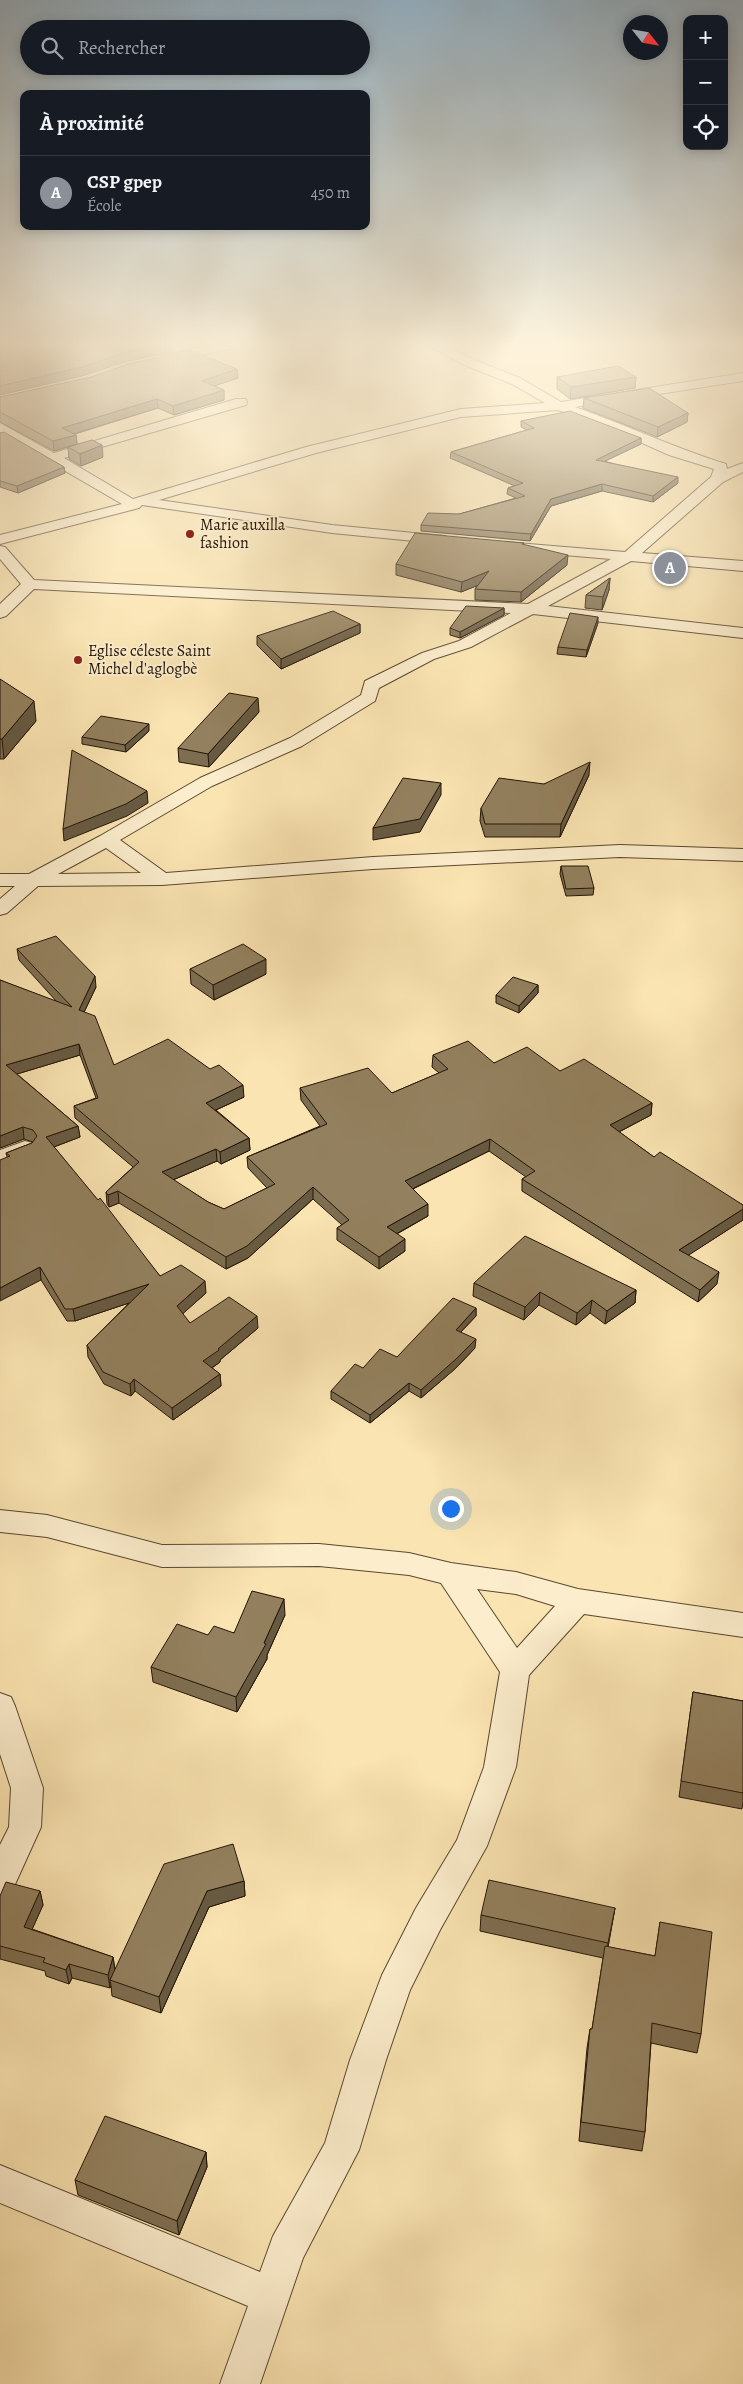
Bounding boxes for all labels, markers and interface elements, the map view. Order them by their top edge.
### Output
north arrow [623,15,668,60]
map controls [683,15,728,150]
button: + [683,15,728,60]
search box [20,20,370,75]
icon: search [38,34,66,62]
text: Rechercher [78,35,165,61]
button: − [683,60,728,105]
button: locate [683,105,728,150]
text: À proximité [40,109,144,137]
text: CSP gpep [87,169,162,195]
text: A [51,182,61,204]
text: 450 m [311,182,350,204]
text: École [87,195,122,217]
place label: Marie auxilla fashion [200,514,286,554]
marker: Marie auxilla fashion [184,528,196,540]
pin: A [654,549,686,587]
place label: Eglise céleste Saint Michel d'aglogbè [88,640,211,680]
marker: Eglise céleste Saint Michel d'aglogbè [72,654,84,666]
your location [438,1496,464,1522]

